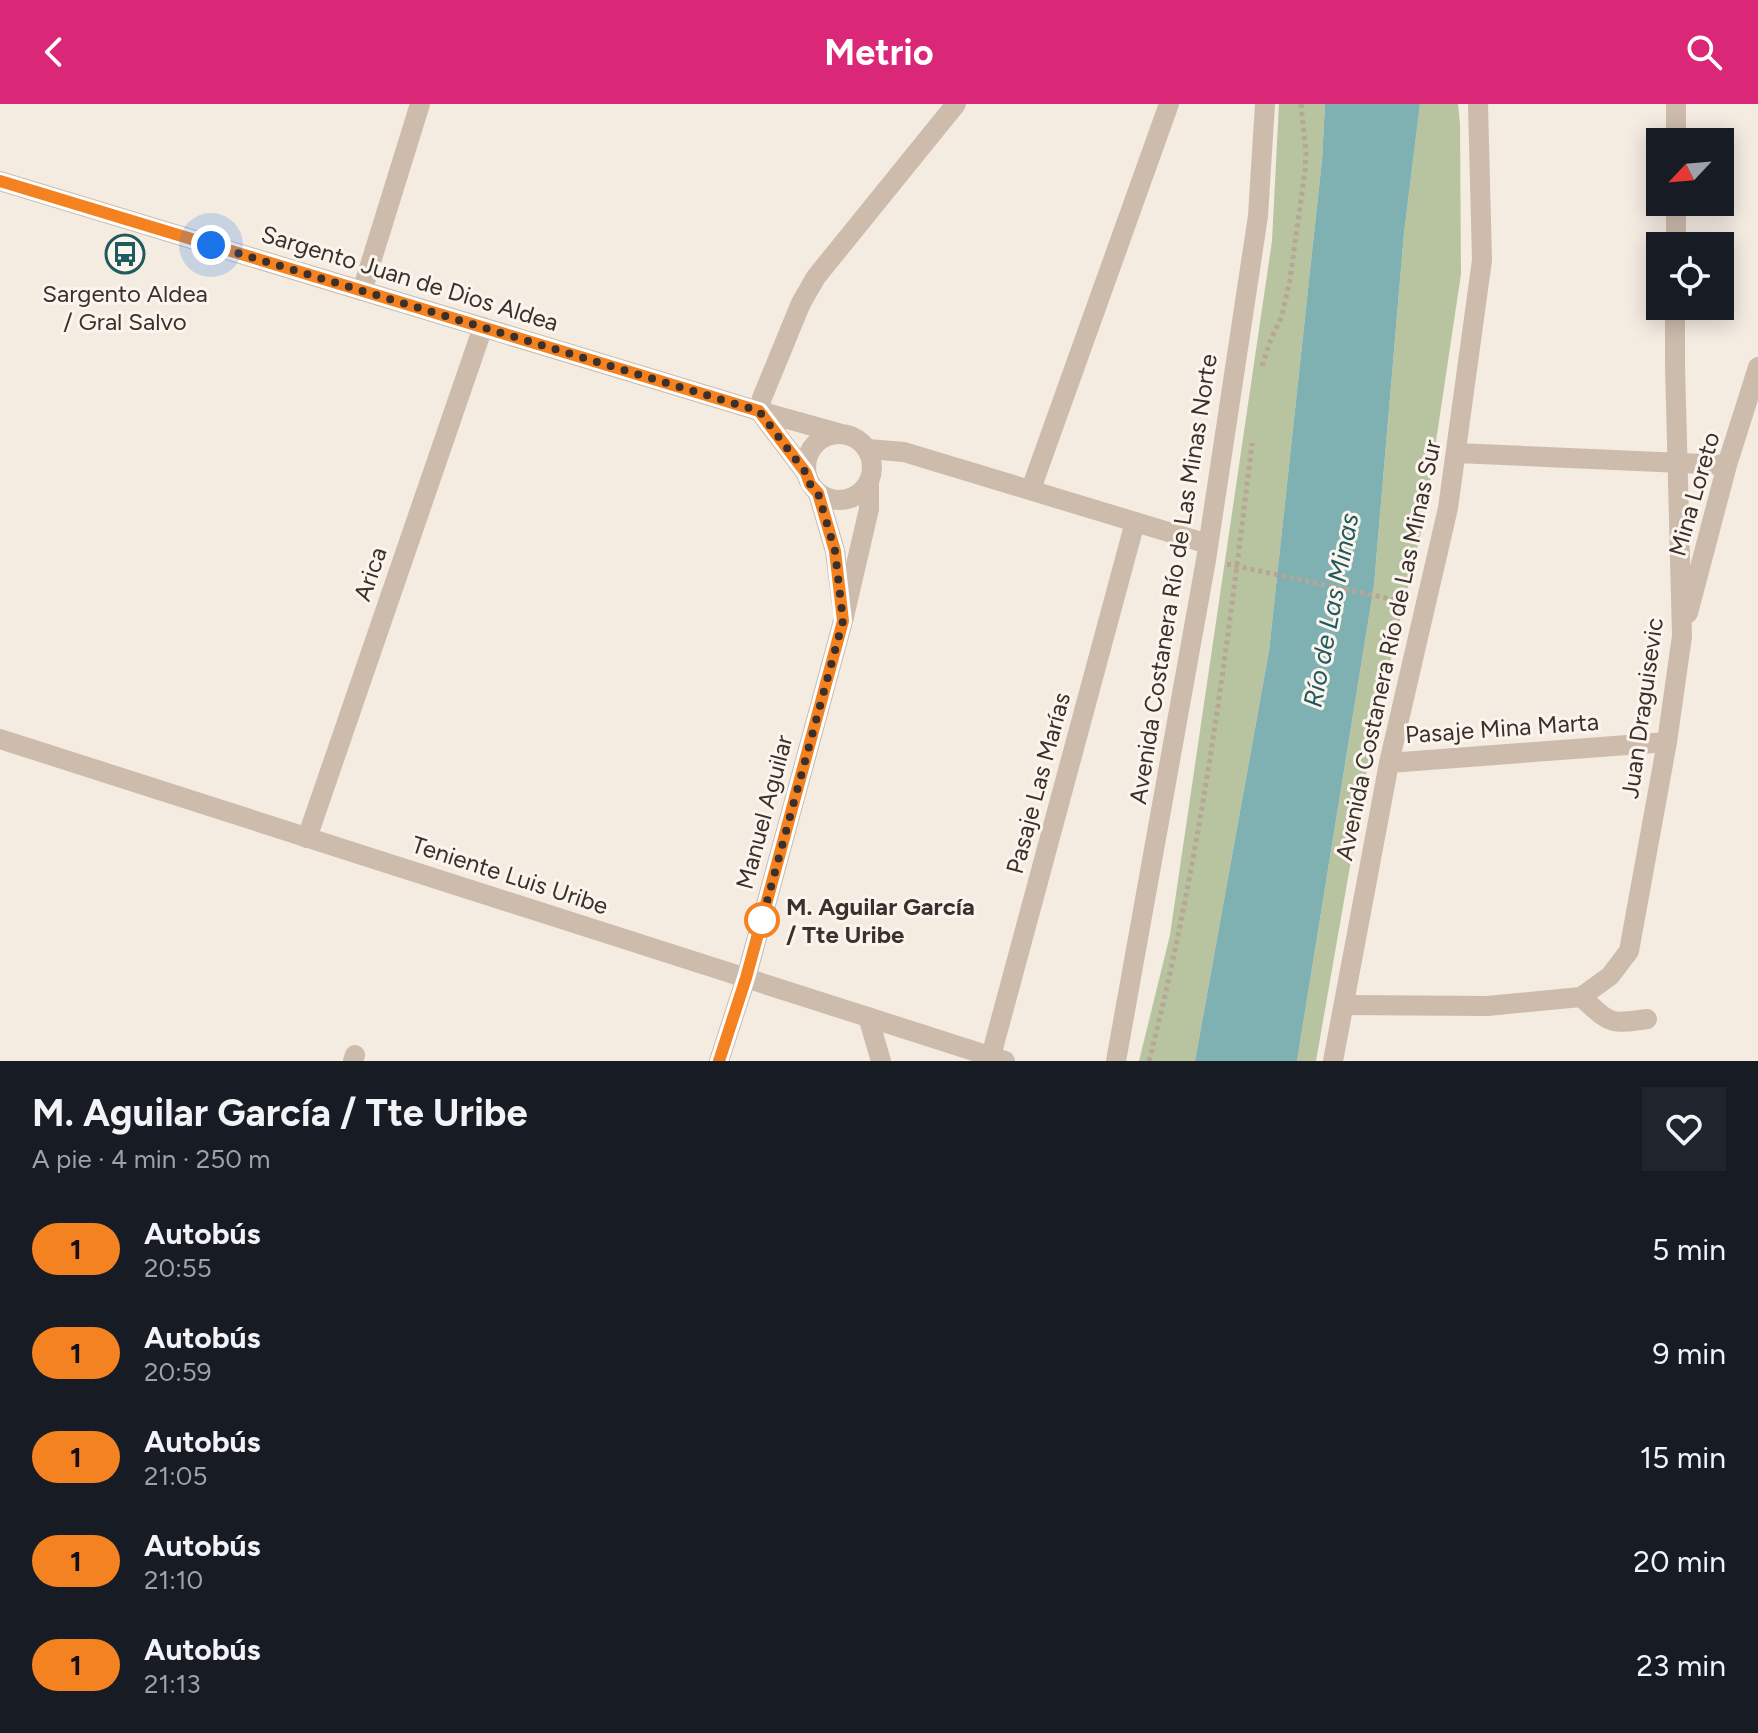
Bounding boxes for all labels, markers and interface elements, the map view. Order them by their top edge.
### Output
icon: back [32,30,76,74]
icon: search [1682,30,1726,74]
text: Metrio [824,31,934,74]
north arrow [1646,128,1734,216]
map controls [1646,128,1734,320]
street label: Sargento Juan de Dios Aldea [258,219,562,337]
your location [191,225,231,265]
button: locate [1646,232,1734,320]
bus stop icon: Sargento Aldea / Gral Salvo [104,233,146,275]
place label: Sargento Aldea / Gral Salvo [42,279,208,336]
street label: Avenida Costanera Río de Las Minas Norte [1123,352,1223,806]
street label: Mina Loreto [1662,428,1726,560]
street label: Avenida Costanera Río de Las Minas Sur [1329,437,1447,863]
water label: Río de Las Minas [1296,510,1366,710]
street label: Arica [347,543,393,605]
street label: Juan Draguisevic [1615,616,1669,800]
street label: Pasaje Las Marías [1000,689,1076,877]
street label: Pasaje Mina Marta [1404,707,1600,749]
street label: Manuel Aguilar [729,732,799,892]
street label: Teniente Luis Uribe [408,830,612,920]
place label: M. Aguilar García / Tte Uribe [786,892,975,949]
marker: M. Aguilar García / Tte Uribe [745,903,779,937]
button: heart [1642,1087,1726,1171]
text: M. Aguilar García / Tte Uribe [32,1090,528,1136]
text: A pie · 4 min · 250 m [32,1143,270,1175]
text: Autobús [144,1215,261,1252]
text: 5 min [1652,1231,1726,1268]
text: 1 [70,1232,82,1266]
text: 20:55 [144,1252,212,1284]
text: Autobús [144,1319,261,1356]
text: 9 min [1652,1335,1726,1372]
text: 1 [70,1336,82,1370]
text: 20:59 [144,1356,211,1388]
text: Autobús [144,1423,261,1460]
text: 15 min [1640,1439,1726,1476]
text: 1 [70,1440,82,1474]
text: 21:05 [144,1460,207,1492]
text: Autobús [144,1527,261,1564]
text: 20 min [1633,1543,1726,1580]
text: 1 [70,1544,82,1578]
text: 21:10 [144,1564,203,1596]
text: Autobús [144,1631,261,1668]
text: 23 min [1636,1647,1726,1684]
text: 1 [70,1648,82,1682]
text: 21:13 [144,1668,201,1700]

